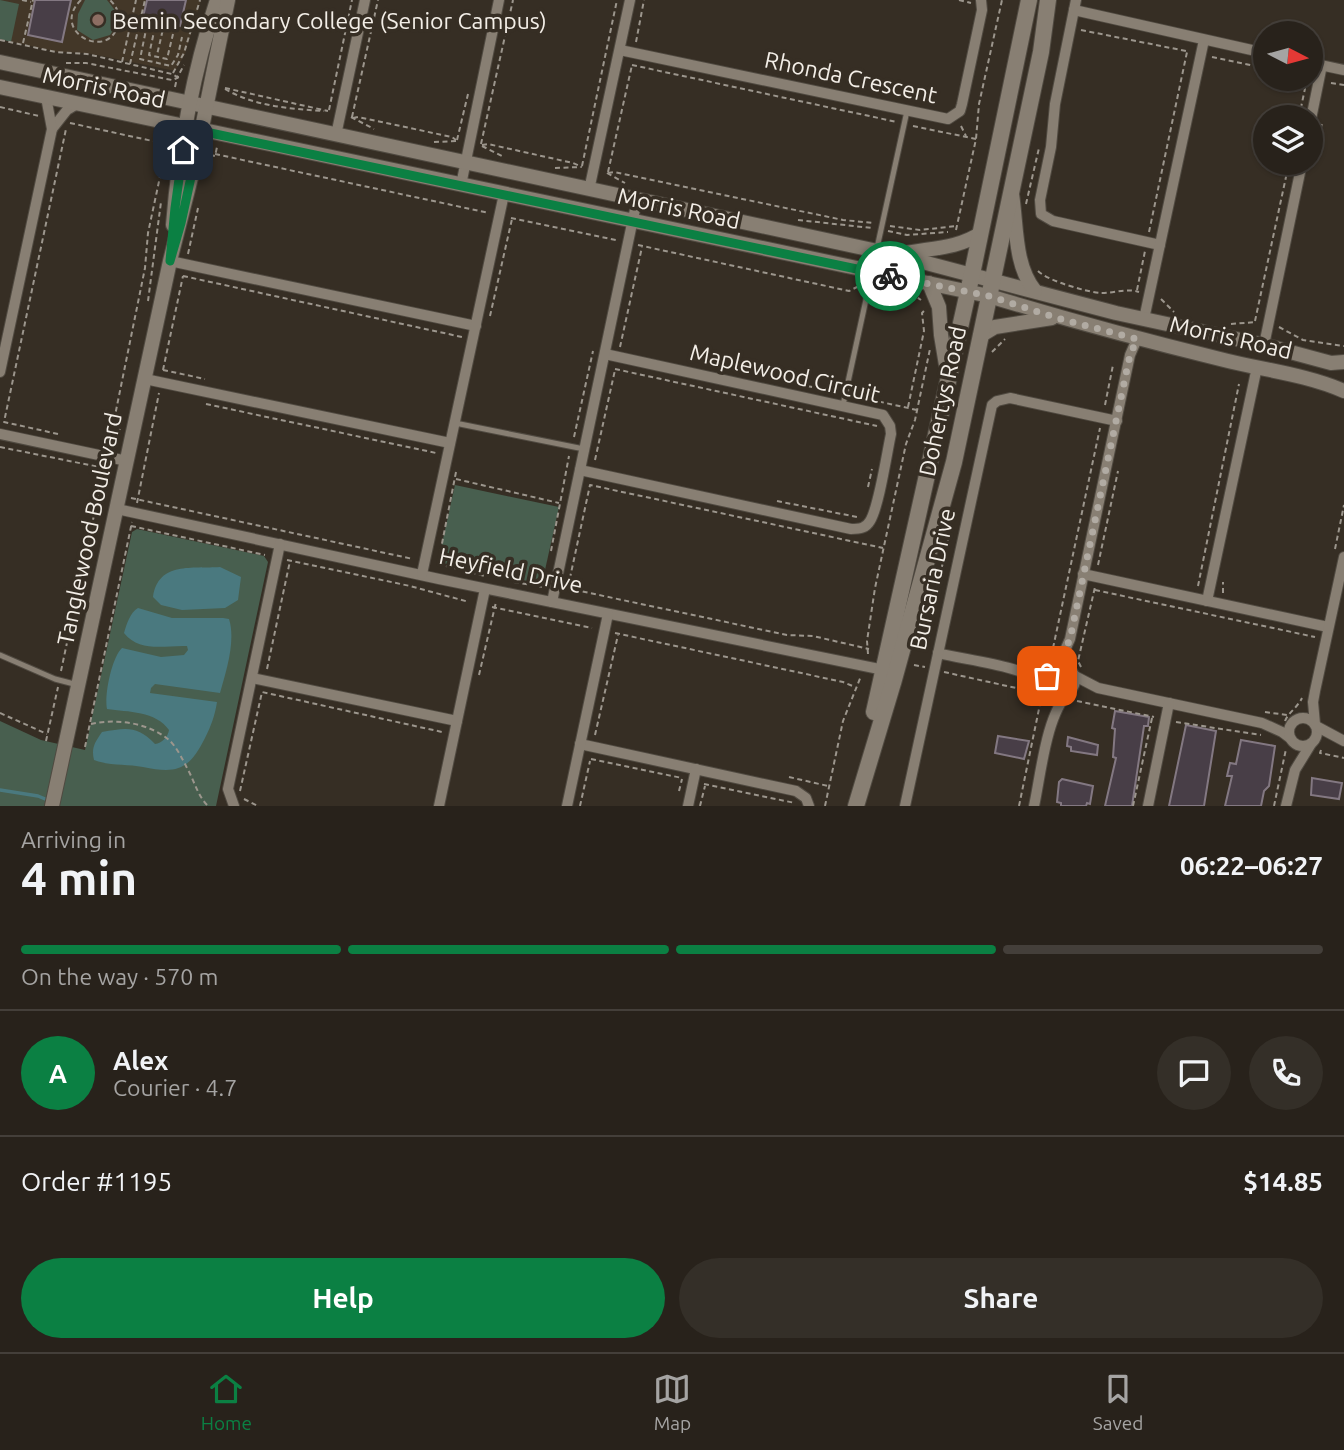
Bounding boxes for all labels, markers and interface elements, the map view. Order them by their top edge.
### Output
place label: Bemin Secondary College (Senior Campus) [112,8,547,34]
marker: Bemin Secondary College (Senior Campus) [90,12,106,28]
north arrow [1253,21,1323,91]
map controls [1253,21,1323,175]
street label: Rhonda Crescent [763,47,939,107]
street label: Morris Road [40,62,168,112]
button: layers [1253,105,1323,175]
pin [153,120,213,180]
icon: home [164,131,202,169]
street label: Morris Road [615,183,743,233]
courier [855,241,925,311]
icon: bike [871,257,909,295]
street label: Morris Road [1167,311,1295,363]
street label: Dohertys Road [914,324,970,478]
street label: Maplewood Circuit [688,339,882,407]
street label: Tanglewood Boulevard [52,410,126,648]
street label: Bursaria Drive [905,506,959,652]
street label: Heyfield Drive [437,543,585,597]
pin [1017,646,1077,706]
icon: bag [1028,657,1066,695]
text: Arriving in [21,827,126,852]
text: 06:22–06:27 [1180,851,1323,880]
text: 4 min [21,852,137,904]
text: On the way · 570 m [21,964,218,989]
button: chat [1157,1036,1231,1110]
button: phone [1249,1036,1323,1110]
text: Alex [113,1046,168,1075]
text: A [49,1059,67,1088]
text: Courier · 4.7 [113,1075,237,1100]
text: Order #1195 [21,1167,172,1196]
text: $14.85 [1243,1167,1323,1196]
button: Help [21,1258,665,1338]
button: Share [679,1258,1323,1338]
tab: Home [201,1370,252,1434]
tab: Map [653,1370,691,1434]
tab: Saved [1093,1370,1143,1434]

